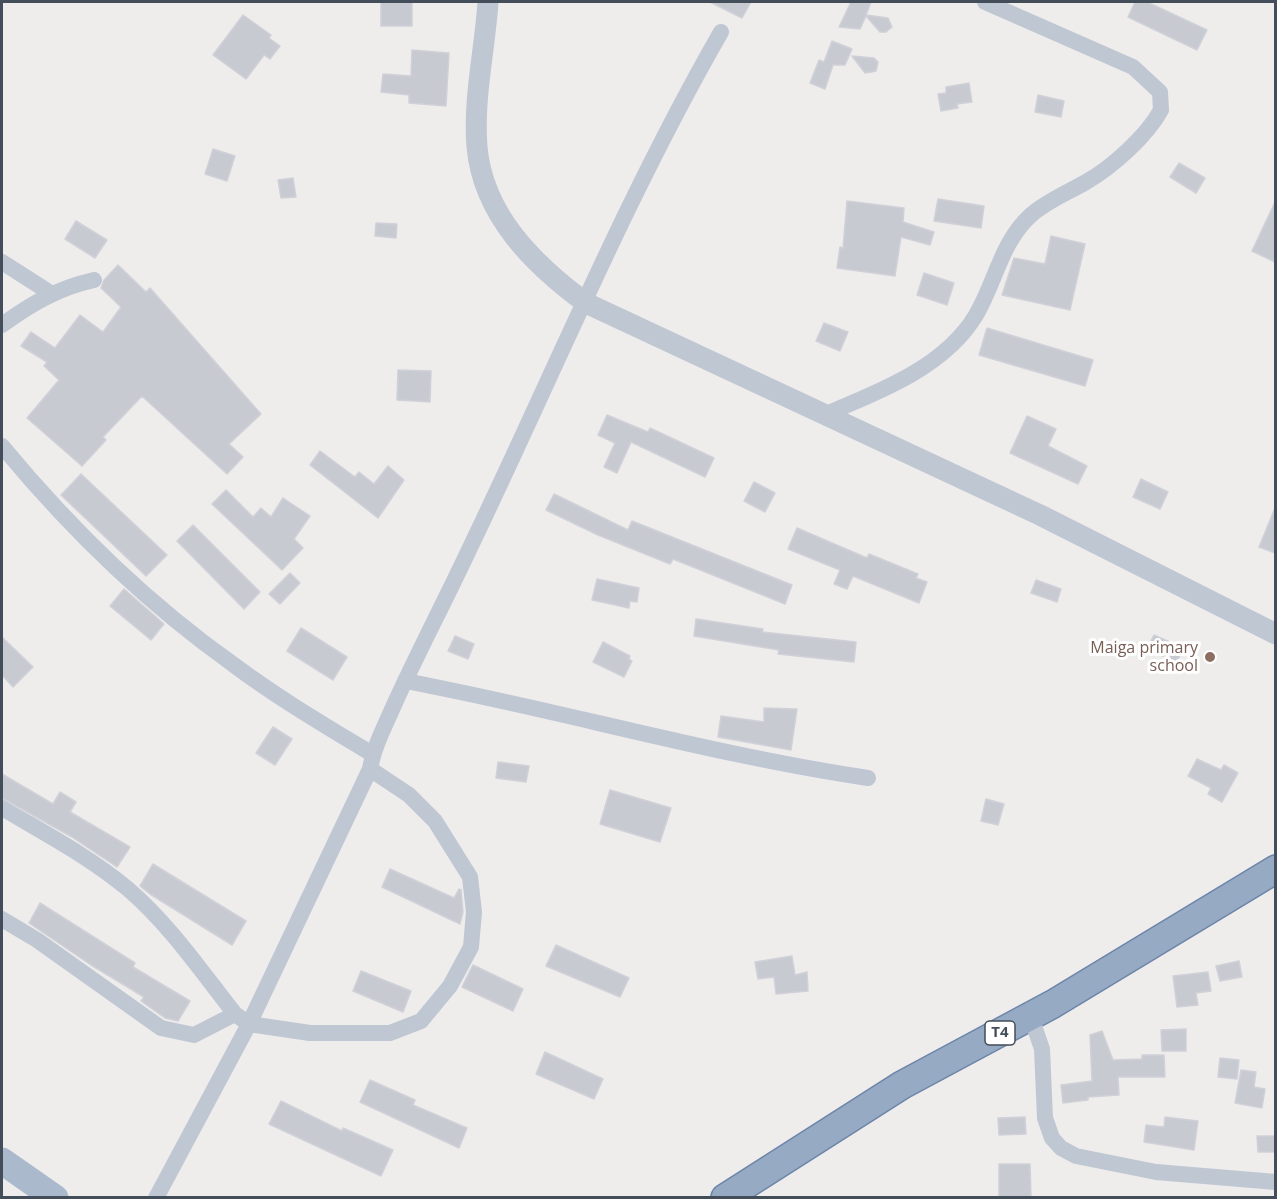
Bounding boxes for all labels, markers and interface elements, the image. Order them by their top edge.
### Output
place label: Maiga primary school [1090,638,1198,676]
marker: Maiga primary school [1203,650,1217,664]
road number: T4 [985,1021,1015,1045]

